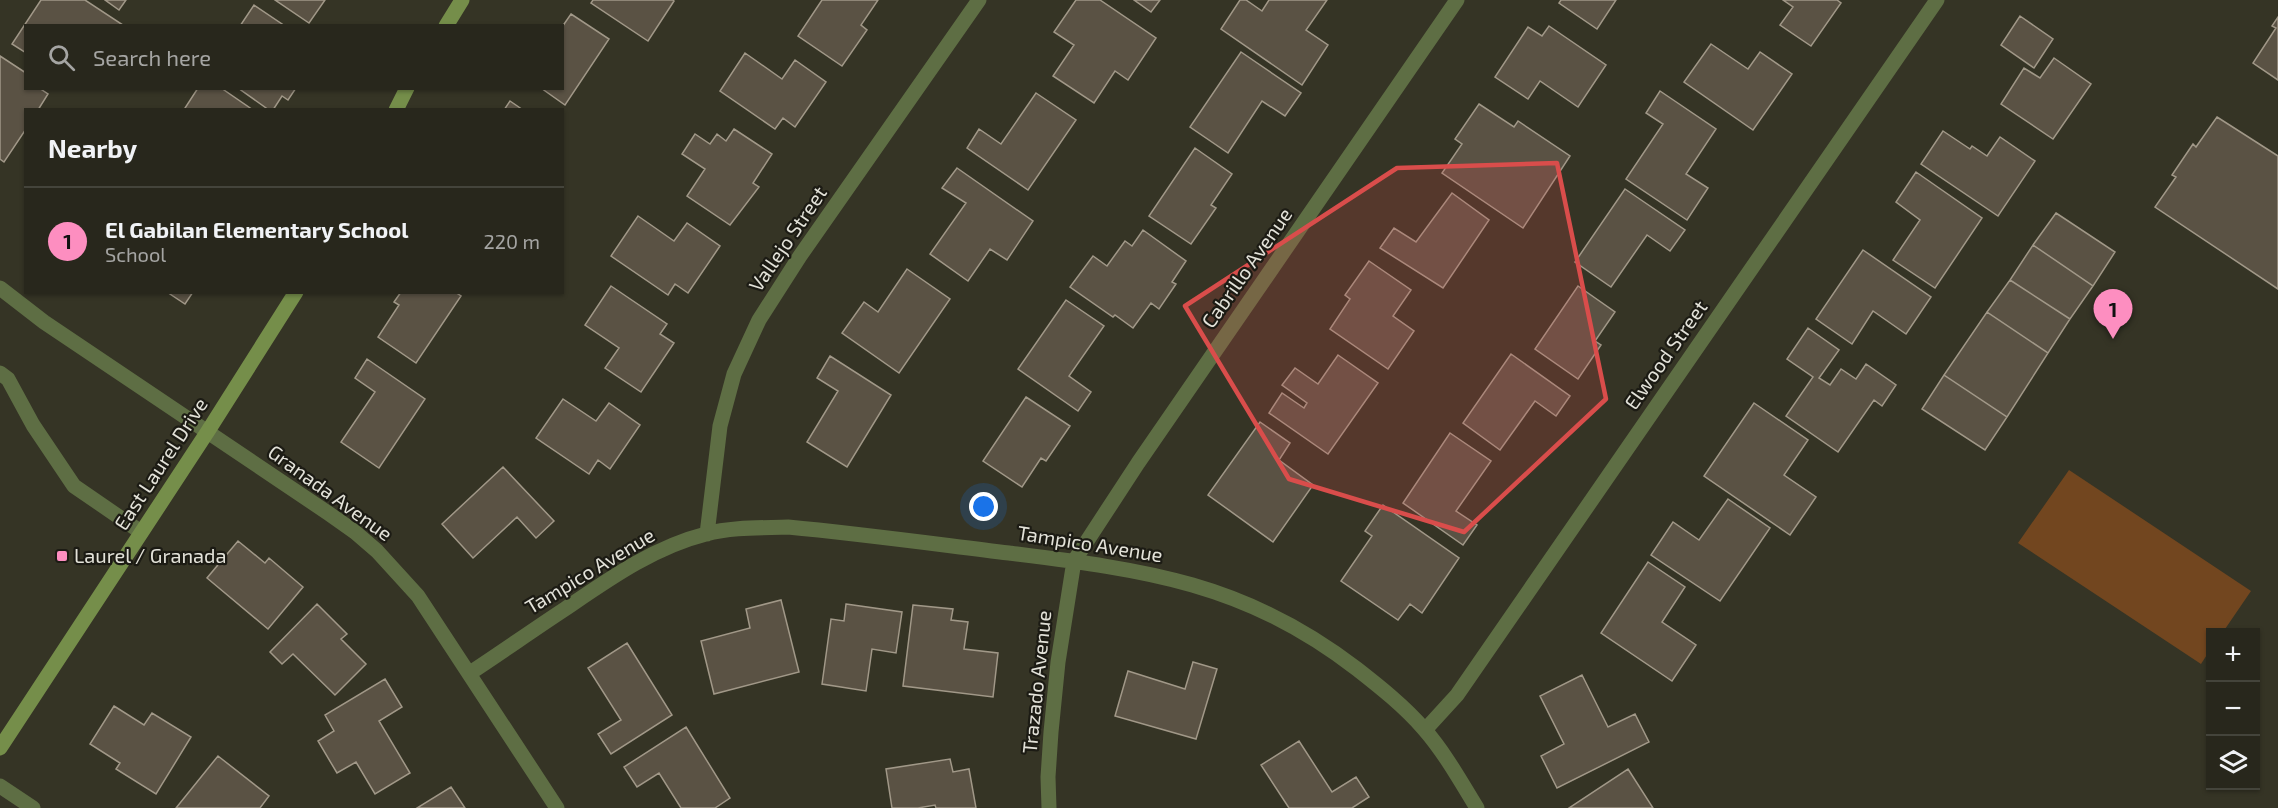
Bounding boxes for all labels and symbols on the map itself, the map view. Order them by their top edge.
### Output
street label: Vallejo Street [743,181,831,296]
street label: Cabrillo Avenue [1196,203,1296,332]
pin: 1 [2094,290,2132,339]
street label: Elwood Street [1619,295,1712,414]
street label: East Laurel Drive [108,393,212,534]
street label: Granada Avenue [264,439,397,545]
your location [969,492,998,521]
street label: Tampico Avenue [1016,520,1165,566]
street label: Tampico Avenue [520,522,659,618]
place label: Laurel / Granada [74,543,226,567]
marker: Laurel / Granada [55,549,69,563]
street label: Trazado Avenue [1017,609,1055,755]

